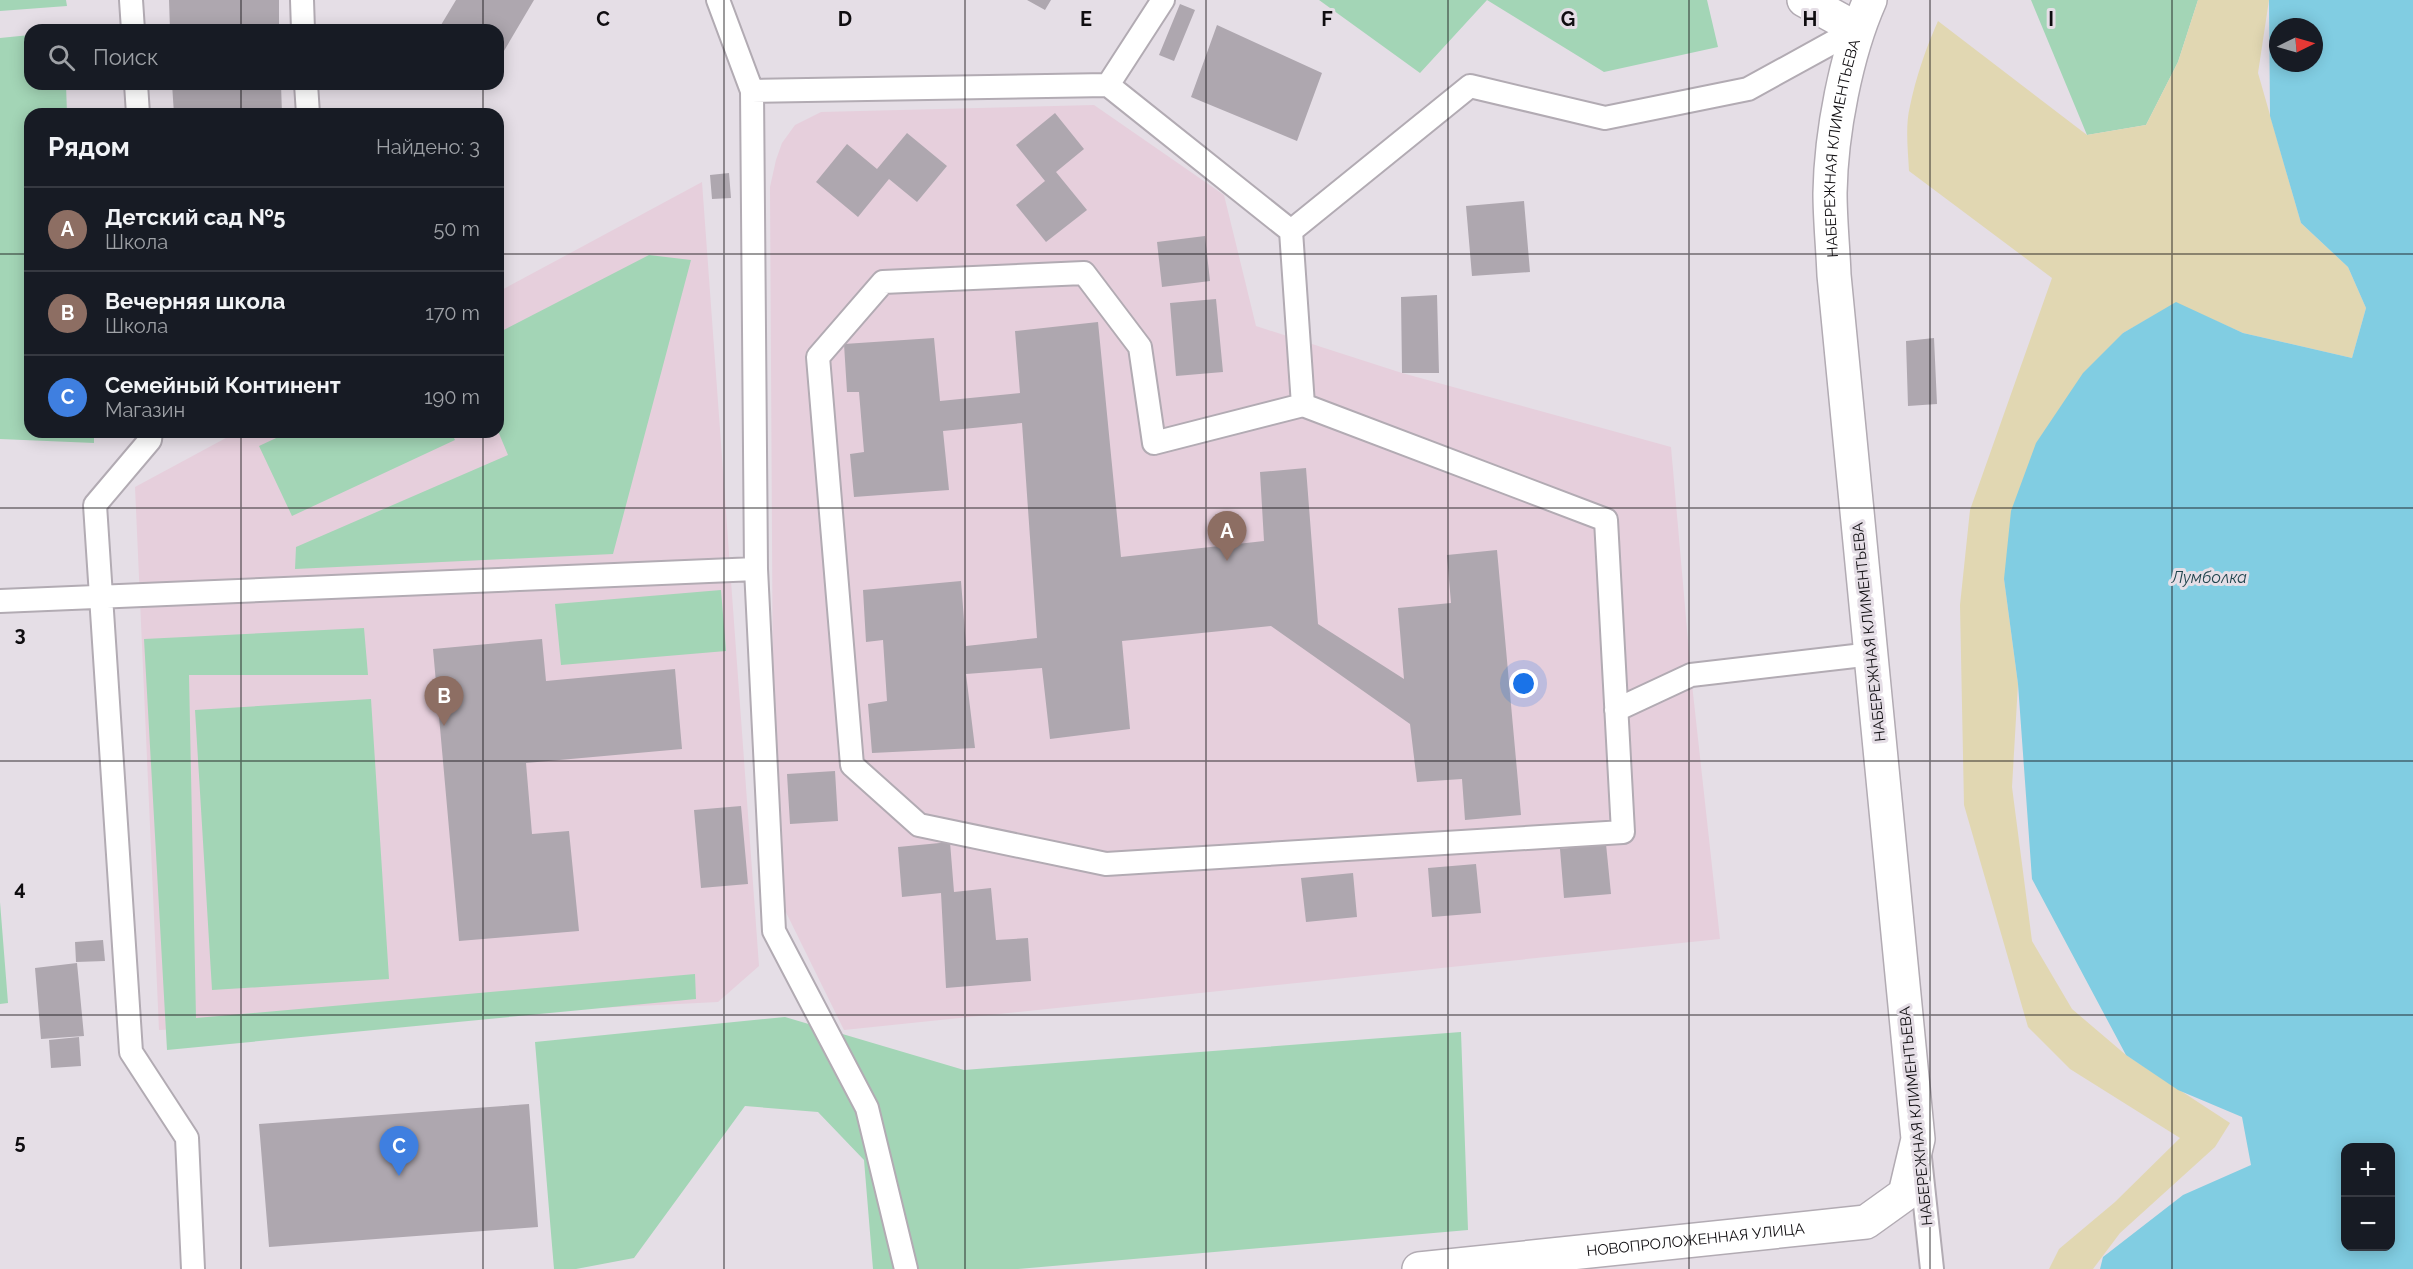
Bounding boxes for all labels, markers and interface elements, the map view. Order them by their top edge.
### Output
text: C [596,7,610,31]
text: D [838,7,852,31]
text: E [1080,7,1092,31]
text: F [1321,7,1333,31]
text: G [1561,7,1575,31]
text: H [1803,7,1817,31]
text: I [2048,7,2054,31]
north arrow [2269,18,2323,72]
search box [24,24,504,90]
street label: НАБЕРЕЖНАЯ КЛИМЕНТЬЕВА [1821,37,1864,258]
icon: search [45,41,78,74]
text: Поиск [93,44,158,70]
text: Рядом [48,132,130,162]
text: Найдено: 3 [376,135,480,159]
text: Детский сад №5 [105,204,286,230]
text: A [61,217,74,241]
text: 50 m [433,217,480,241]
text: Школа [105,230,168,254]
text: Вечерняя школа [105,288,285,314]
text: B [61,301,74,325]
text: 170 m [425,301,480,325]
text: Школа [105,314,168,338]
text: Семейный Континент [105,372,341,398]
text: C [61,385,74,409]
text: 190 m [424,385,480,409]
text: Магазин [105,398,185,422]
pin: A [1208,512,1246,561]
street label: НАБЕРЕЖНАЯ КЛИМЕНТЬЕВА [1849,521,1889,743]
water label: Лумболка [2170,568,2247,587]
text: 3 [14,622,26,646]
your location [1509,669,1538,698]
pin: B [424,676,464,726]
text: 4 [14,876,26,900]
street label: НАБЕРЕЖНАЯ КЛИМЕНТЬЕВА [1896,1005,1936,1227]
pin: C [380,1126,418,1176]
text: 5 [14,1130,26,1154]
map controls [2341,1143,2395,1251]
button: + [2341,1143,2395,1197]
button: − [2341,1197,2395,1251]
street label: НОВОПРОЛОЖЕННАЯ УЛИЦА [1585,1220,1806,1260]

